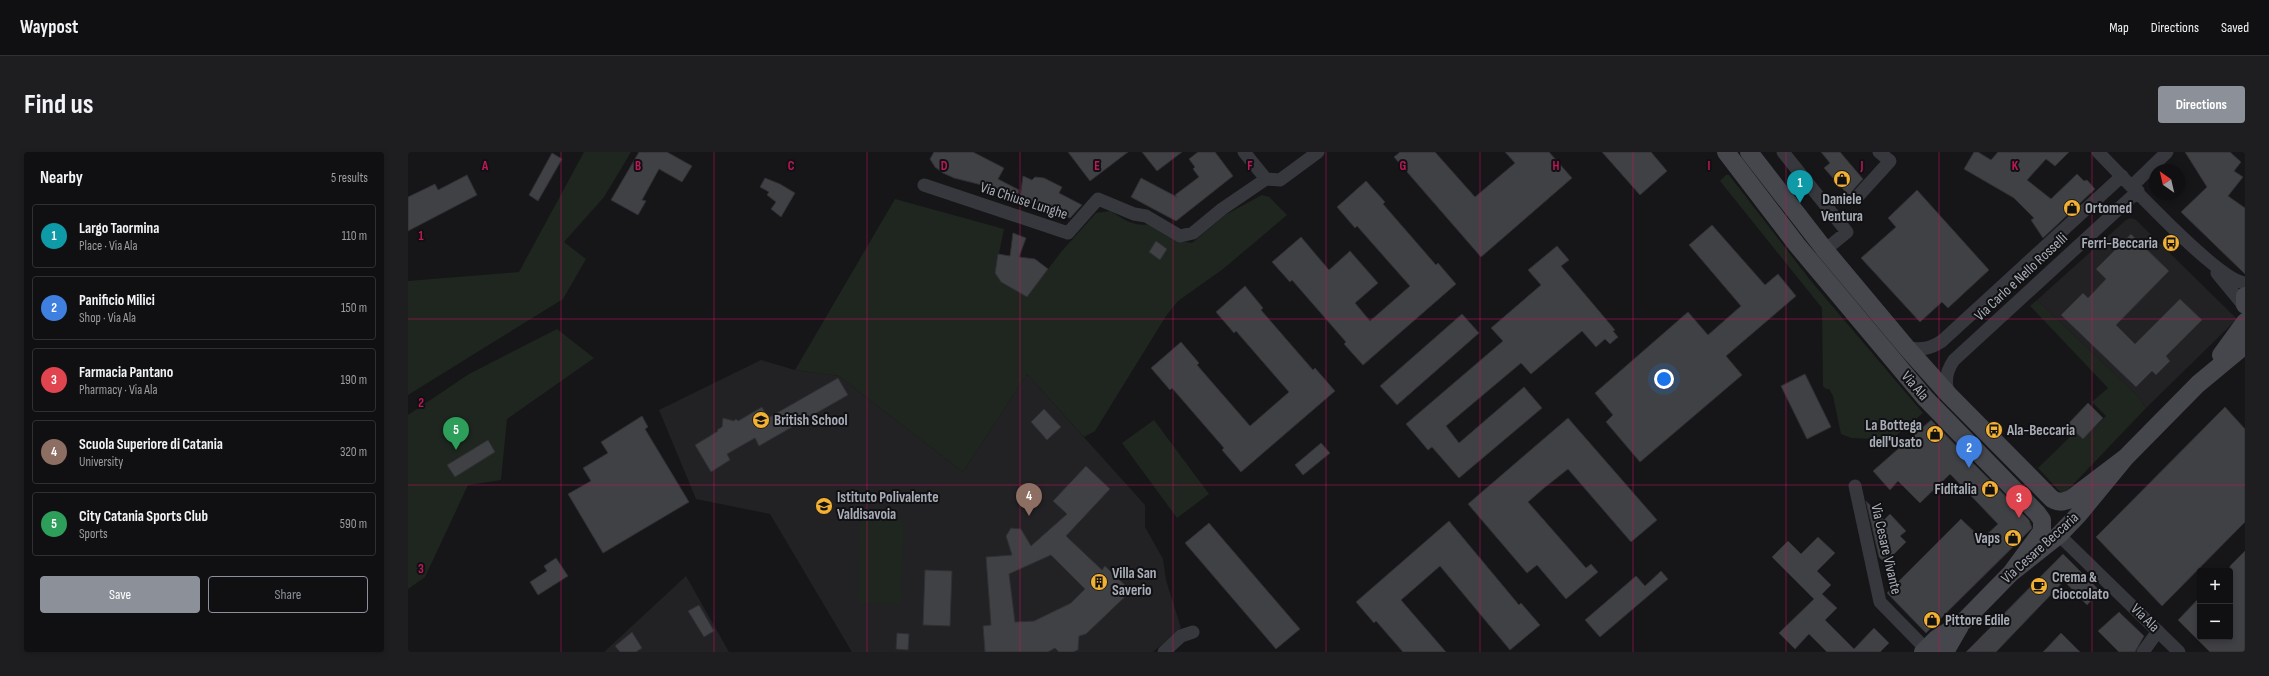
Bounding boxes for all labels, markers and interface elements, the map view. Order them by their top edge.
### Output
text: Waypost [20,16,78,39]
text: Map [2109,19,2129,36]
text: Directions [2151,19,2199,36]
text: Saved [2221,19,2249,36]
button: Directions [2158,86,2245,123]
text: Find us [24,88,93,121]
text: A [481,158,489,174]
text: B [635,158,641,174]
text: C [788,158,795,174]
text: D [941,158,948,174]
text: E [1094,158,1100,174]
text: F [1247,158,1253,174]
text: G [1400,158,1407,174]
text: H [1553,158,1560,174]
text: I [1708,158,1711,174]
text: J [1860,158,1864,174]
text: K [2012,158,2019,174]
north arrow [2149,164,2185,200]
text: Nearby [40,168,83,188]
shop icon: Daniele Ventura [1832,169,1852,189]
text: 5 results [331,170,368,186]
pin: 1 [1787,170,1813,203]
street label: Via Chiuse Lunghe [978,178,1070,224]
place label: Daniele Ventura [1821,190,1863,226]
shop icon: Ortomed [2062,198,2082,218]
place label: Ortomed [2085,199,2132,218]
text: Largo Taormina [79,219,159,238]
text: 1 [51,228,57,244]
text: 110 m [342,228,367,244]
text: 1 [418,228,424,244]
street label: Via Carlo e Nello Rosselli [1970,229,2072,325]
bus stop icon: Ferri-Beccaria [2161,233,2181,253]
place label: Ferri-Beccaria [2082,234,2158,253]
text: Place · Via Ala [79,238,138,254]
text: Panificio Milici [79,291,155,310]
text: 2 [51,300,57,316]
text: 150 m [341,300,367,316]
text: Shop · Via Ala [79,310,136,326]
text: Farmacia Pantano [79,363,173,382]
street label: Via Ala [1897,367,1933,405]
your location [1654,369,1674,389]
text: 3 [51,372,57,388]
text: 190 m [340,372,367,388]
text: Pharmacy · Via Ala [79,382,158,398]
text: 2 [418,395,424,411]
school or university icon: British School [751,410,771,430]
place label: British School [774,411,848,430]
place label: La Bottega dell'Usato [1865,416,1922,452]
pin: 5 [443,417,469,450]
bus stop icon: Ala-Beccaria [1984,420,2004,440]
place label: Ala-Beccaria [2006,421,2075,440]
shop icon: La Bottega dell'Usato [1925,424,1945,444]
text: Scuola Superiore di Catania [79,435,223,454]
pin: 2 [1956,435,1982,468]
text: 4 [51,444,57,460]
text: 320 m [340,444,367,460]
text: University [79,454,123,470]
shop icon: Fiditalia [1980,479,2000,499]
place label: Fiditalia [1935,480,1977,499]
pin: 4 [1016,483,1042,516]
pin: 3 [2006,485,2032,518]
place label: Istituto Polivalente Valdisavoia [837,488,939,524]
school or university icon: Istituto Polivalente Valdisavoia [814,496,834,516]
street label: Via Cesare Vivante [1866,502,1906,596]
text: City Catania Sports Club [79,507,208,526]
street label: Via Cesare Beccaria [1997,508,2083,588]
text: 5 [51,516,57,532]
text: 590 m [340,516,367,532]
text: Sports [79,526,108,542]
shop icon: Vaps [2003,528,2023,548]
place label: Vaps [1975,529,2000,548]
text: 3 [418,561,424,577]
place label: Villa San Saverio [1112,564,1157,600]
place label: Crema & Cioccolato [2052,568,2109,604]
map controls [2197,568,2233,640]
button: + [2197,568,2233,604]
building icon: Villa San Saverio [1089,572,1109,592]
button: Save [40,576,200,613]
button: Share [208,576,368,613]
cafe icon: Crema & Cioccolato [2029,576,2049,596]
street label: Via Ala [2127,600,2164,636]
button: − [2197,604,2233,640]
shop icon: Pittore Edile [1922,610,1942,630]
place label: Pittore Edile [1945,611,2010,630]

